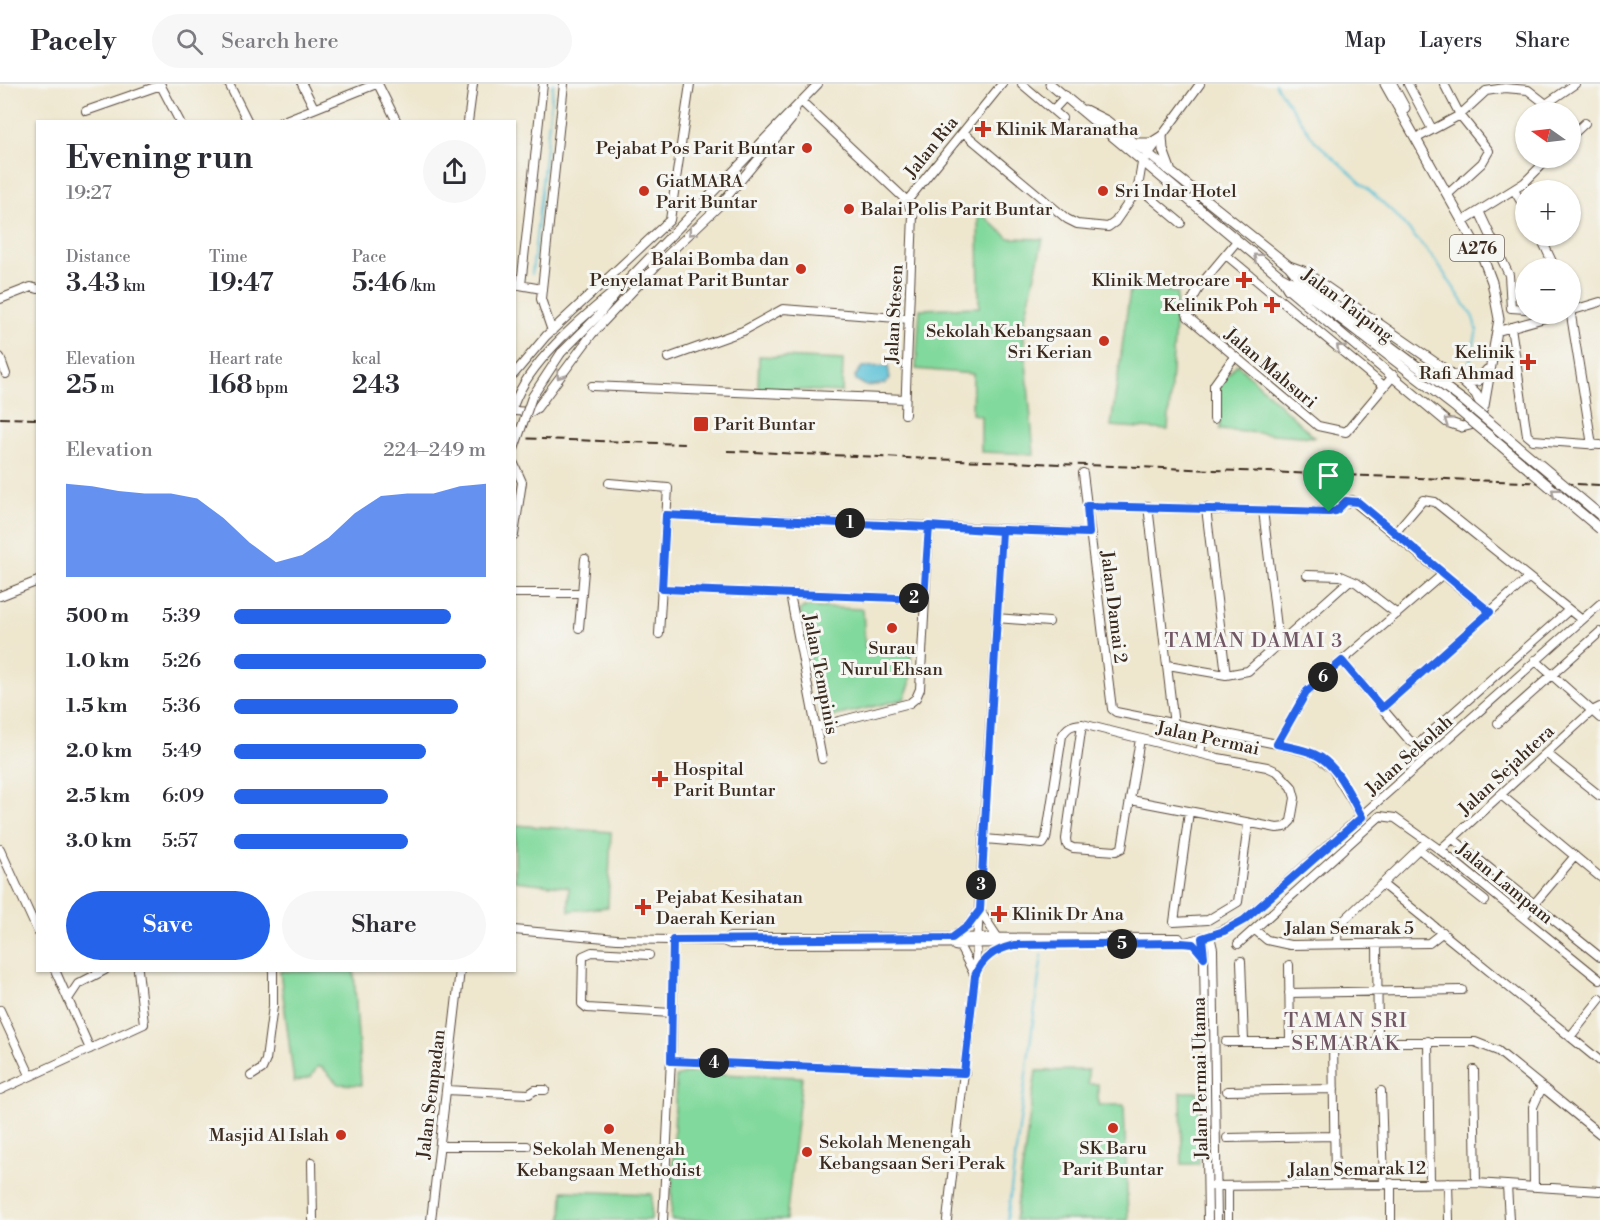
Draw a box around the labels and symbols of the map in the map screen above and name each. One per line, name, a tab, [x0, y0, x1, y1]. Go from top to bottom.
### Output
north arrow	[1515, 102, 1581, 168]
street label: Jalan Ria	[899, 111, 964, 184]
place label: Klinik Maranatha	[996, 118, 1139, 141]
marker: Klinik Maranatha	[974, 120, 992, 138]
place label: Pejabat Pos Parit Buntar	[596, 137, 795, 160]
marker: Pejabat Pos Parit Buntar	[800, 141, 814, 155]
place label: GiatMARA Parit Buntar	[656, 170, 758, 214]
place label: Sri Indar Hotel	[1115, 180, 1237, 203]
marker: GiatMARA Parit Buntar	[637, 184, 651, 198]
marker: Sri Indar Hotel	[1096, 184, 1110, 198]
place label: Balai Polis Parit Buntar	[860, 198, 1053, 221]
marker: Balai Polis Parit Buntar	[842, 202, 856, 216]
one-way arrow	[688, 224, 699, 235]
road number: A276	[1450, 235, 1504, 261]
place label: Balai Bomba dan Penyelamat Parit Buntar	[590, 248, 789, 292]
one-way arrow	[1252, 253, 1263, 264]
marker: Balai Bomba dan Penyelamat Parit Buntar	[794, 262, 808, 276]
street label: Jalan Taiping	[1297, 263, 1399, 348]
street label: Jalan Stesen	[880, 264, 909, 365]
place label: Klinik Metrocare	[1092, 269, 1230, 292]
marker: Klinik Metrocare	[1235, 271, 1253, 289]
place label: Kelinik Poh	[1163, 294, 1258, 317]
marker: Kelinik Poh	[1263, 296, 1281, 314]
place label: Sekolah Kebangsaan Sri Kerian	[926, 320, 1092, 364]
street label: Jalan Mahsuri	[1219, 322, 1322, 414]
marker: Sekolah Kebangsaan Sri Kerian	[1097, 334, 1111, 348]
place label: Kelinik Rafi Ahmad	[1419, 341, 1516, 385]
one-way arrow	[1336, 344, 1347, 355]
marker: Kelinik Rafi Ahmad	[1519, 353, 1537, 371]
one-way arrow	[556, 368, 567, 379]
place label: Parit Buntar	[714, 413, 816, 436]
marker: Parit Buntar	[692, 415, 710, 433]
one-way arrow	[1444, 417, 1455, 428]
pin	[1303, 450, 1354, 512]
one-way arrow	[1551, 488, 1562, 499]
pin: 1	[835, 508, 865, 538]
street label: Jalan Damai 2	[1095, 548, 1132, 665]
pin: 2	[899, 583, 929, 613]
street label: Jalan Tempinis	[797, 611, 843, 736]
marker: Surau Nurul Ehsan	[885, 621, 899, 635]
district label: TAMAN DAMAI 3	[1164, 629, 1344, 654]
place label: Surau Nurul Ehsan	[841, 637, 943, 681]
pin: 6	[1308, 662, 1338, 692]
street label: Jalan Sekolah	[1360, 710, 1458, 801]
street label: Jalan Permai	[1153, 716, 1262, 761]
street label: Jalan Sejahtera	[1453, 719, 1560, 821]
place label: Hospital Parit Buntar	[674, 758, 776, 802]
marker: Hospital Parit Buntar	[651, 770, 669, 788]
street label: Jalan Lampam	[1451, 837, 1558, 929]
pin: 3	[966, 870, 996, 900]
place label: Pejabat Kesihatan Daerah Kerian	[656, 886, 803, 930]
marker: Pejabat Kesihatan Daerah Kerian	[634, 898, 652, 916]
place label: Klinik Dr Ana	[1012, 903, 1125, 926]
marker: Klinik Dr Ana	[990, 905, 1008, 923]
street label: Jalan Semarak 5	[1283, 917, 1414, 940]
pin: 5	[1107, 929, 1137, 959]
street label: Jalan Permai Utama	[1188, 996, 1213, 1160]
district label: TAMAN SRI SEMARAK	[1284, 1009, 1408, 1057]
street label: Jalan Sempadan	[412, 1028, 451, 1161]
pin: 4	[699, 1048, 729, 1078]
marker: SK Baru Parit Buntar	[1106, 1121, 1120, 1135]
marker: Sekolah Menengah Kebangsaan Methodist	[602, 1122, 616, 1136]
place label: Masjid Al Islah	[209, 1124, 329, 1147]
marker: Masjid Al Islah	[334, 1128, 348, 1142]
place label: Sekolah Menengah Kebangsaan Seri Perak	[819, 1131, 1006, 1175]
place label: SK Baru Parit Buntar	[1062, 1137, 1164, 1181]
place label: Sekolah Menengah Kebangsaan Methodist	[516, 1138, 702, 1182]
marker: Sekolah Menengah Kebangsaan Seri Perak	[800, 1145, 814, 1159]
street label: Jalan Semarak 12	[1287, 1157, 1426, 1182]

